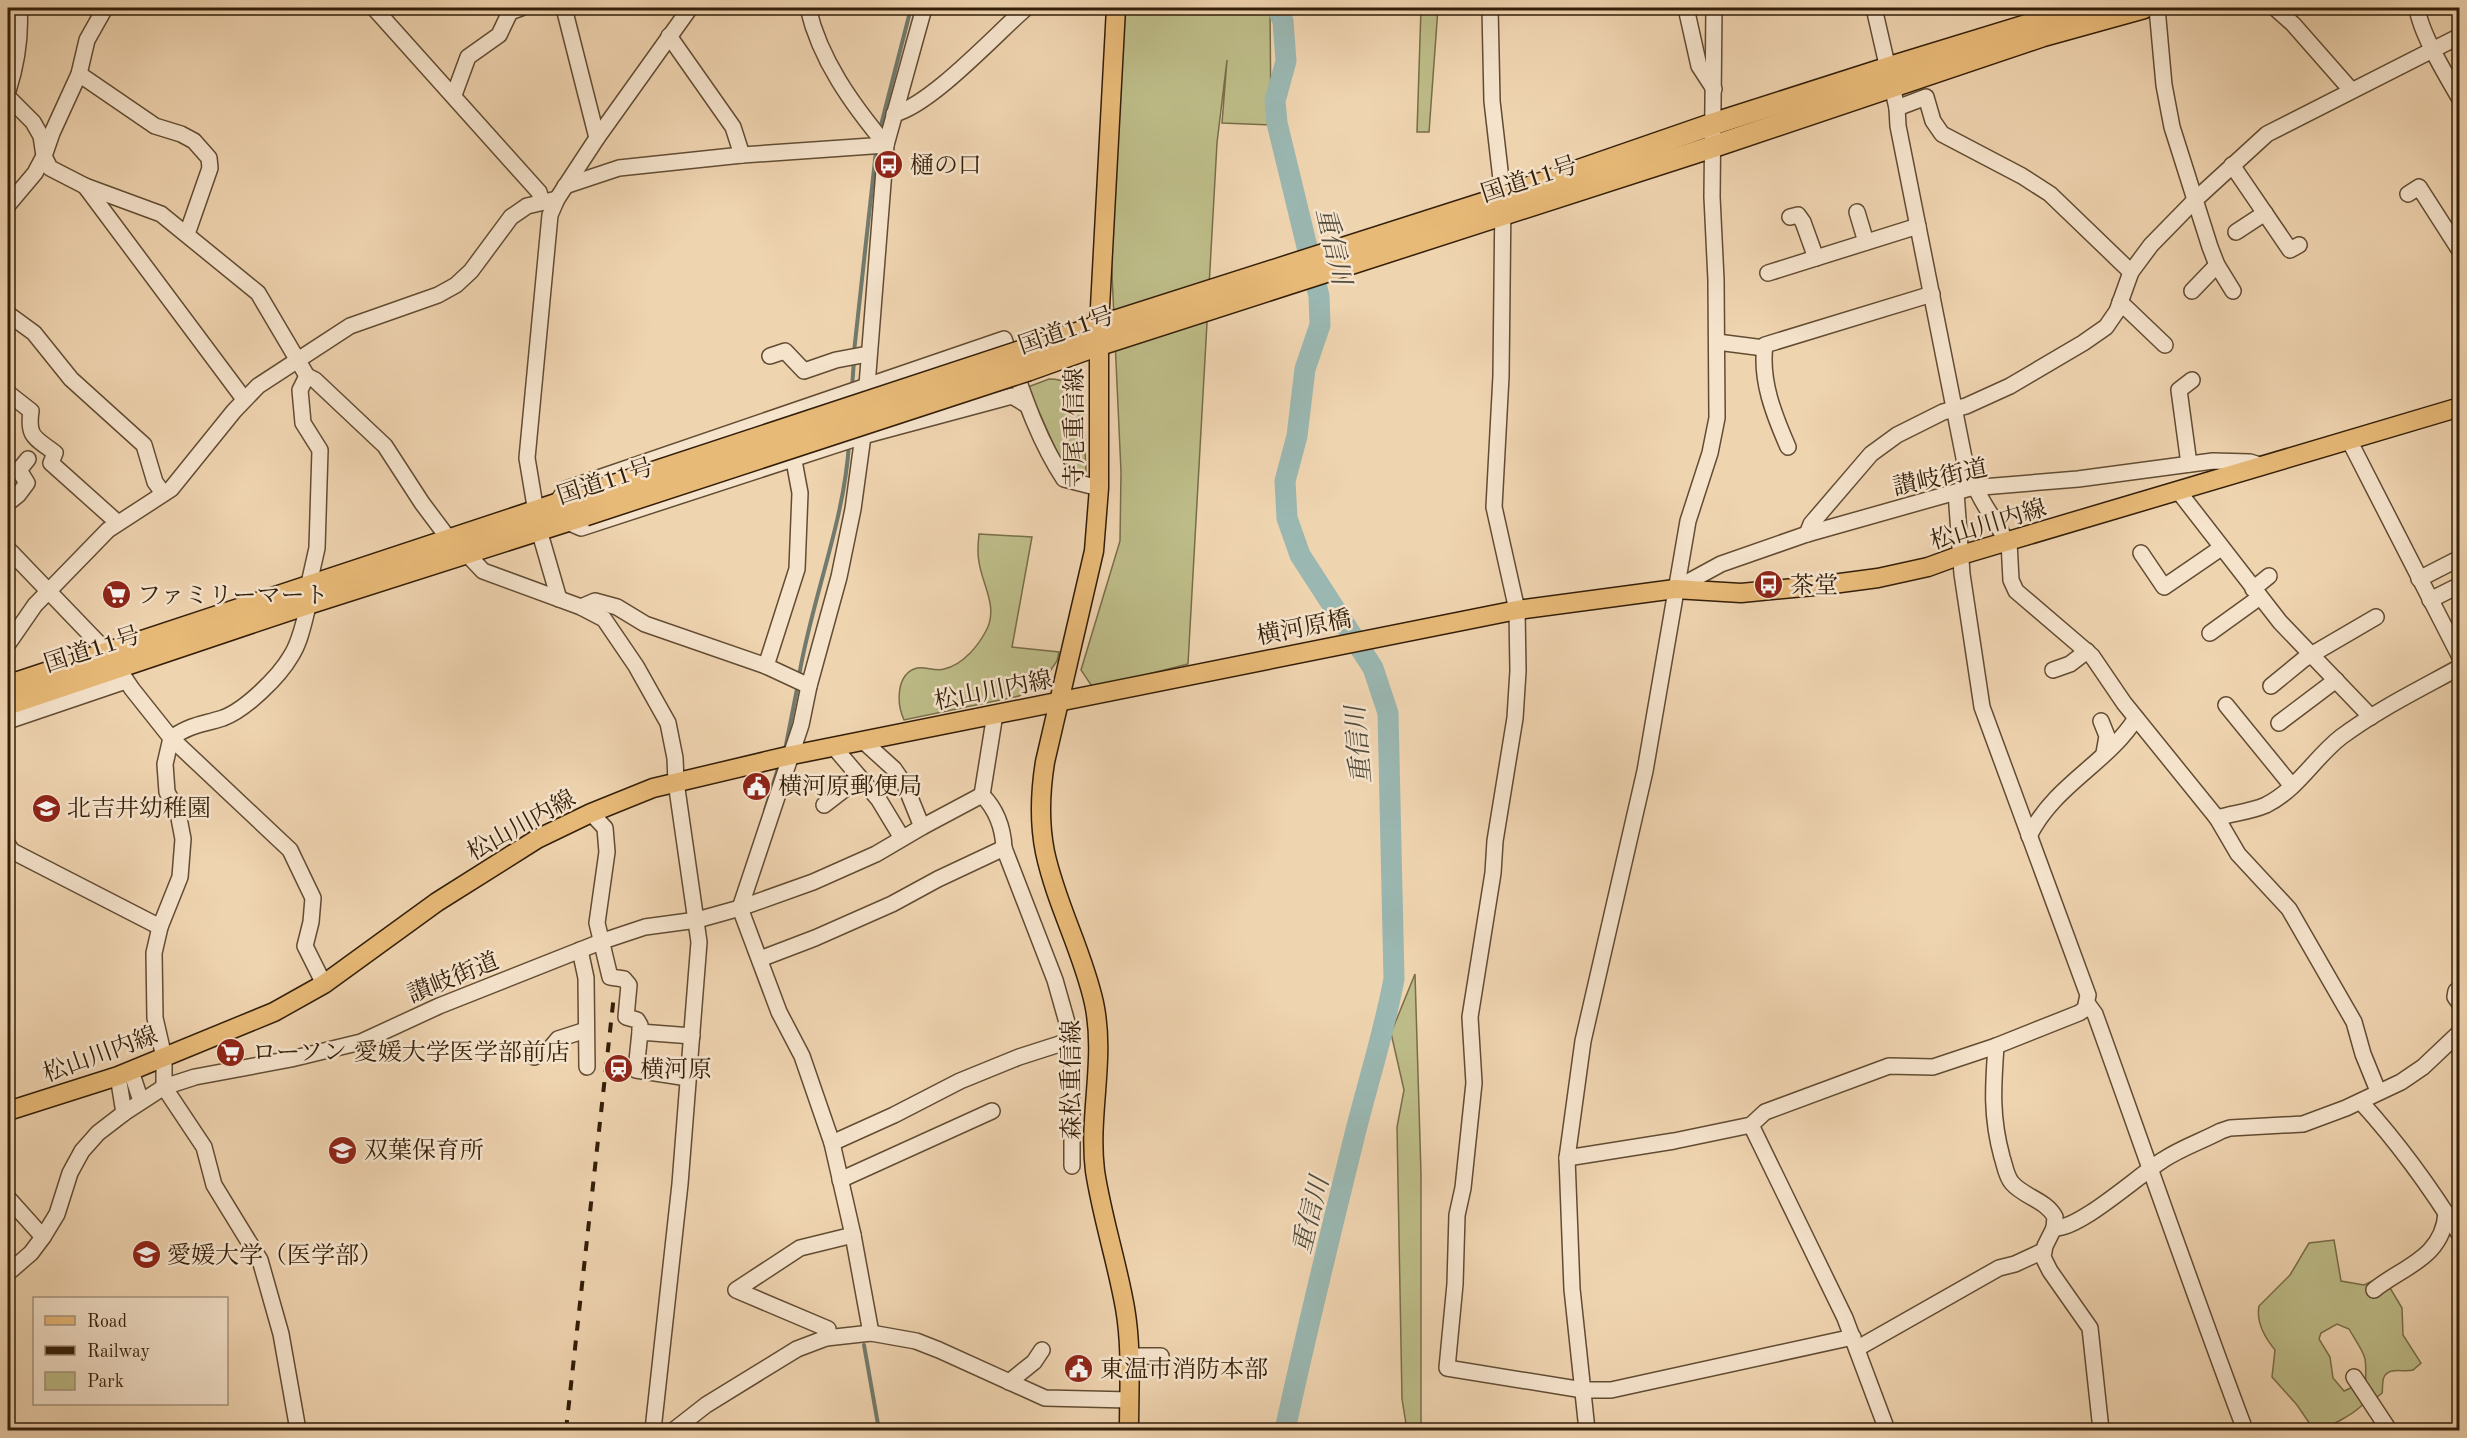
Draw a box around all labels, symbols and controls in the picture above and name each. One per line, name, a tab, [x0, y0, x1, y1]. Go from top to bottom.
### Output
bus stop icon: 樋の口	[873, 149, 905, 181]
street label: 国道11号	[1478, 151, 1581, 208]
place label: 樋の口	[910, 152, 982, 179]
water label: 重信川	[1311, 205, 1356, 290]
street label: 国道11号	[1015, 301, 1118, 359]
street label: 寺尾重信線	[1061, 368, 1088, 488]
street label: 国道11号	[554, 453, 657, 510]
street label: 讃岐街道	[1890, 454, 1990, 501]
street label: 松山川内線	[1927, 494, 2049, 555]
bus stop icon: 茶堂	[1753, 569, 1785, 601]
place label: 茶堂	[1790, 572, 1838, 599]
supermarket icon: ファミリーマート	[100, 579, 132, 611]
place label: ファミリーマート	[137, 584, 329, 609]
street label: 横河原橋	[1255, 606, 1354, 650]
street label: 国道11号	[41, 621, 144, 678]
street label: 松山川内線	[932, 666, 1055, 715]
water label: 重信川	[1341, 702, 1376, 785]
public building icon: 横河原郵便局	[741, 770, 773, 802]
place label: 横河原郵便局	[778, 773, 922, 800]
street label: 松山川内線	[462, 785, 580, 866]
school or university icon: 北吉井幼稚園	[30, 792, 62, 824]
place label: 北吉井幼稚園	[67, 795, 211, 822]
street label: 讃岐街道	[404, 947, 503, 1008]
street label: 森松重信線	[1058, 1020, 1085, 1140]
street label: 松山川内線	[39, 1021, 161, 1088]
supermarket icon: ローソン 愛媛大学医学部前店	[215, 1036, 247, 1068]
place label: ローソン 愛媛大学医学部前店	[252, 1039, 570, 1066]
station icon: 横河原	[603, 1053, 635, 1085]
place label: 横河原	[640, 1057, 712, 1083]
school or university icon: 双葉保育所	[327, 1134, 359, 1166]
place label: 双葉保育所	[364, 1137, 484, 1164]
water label: 重信川	[1288, 1171, 1335, 1256]
school or university icon: 愛媛大学（医学部）	[130, 1239, 162, 1271]
place label: 愛媛大学（医学部）	[167, 1242, 383, 1269]
legend	[33, 1297, 228, 1405]
text: Road	[87, 1313, 127, 1331]
text: Railway	[87, 1343, 150, 1361]
public building icon: 東温市消防本部	[1063, 1353, 1095, 1385]
place label: 東温市消防本部	[1100, 1356, 1268, 1383]
text: Park	[87, 1373, 124, 1391]

